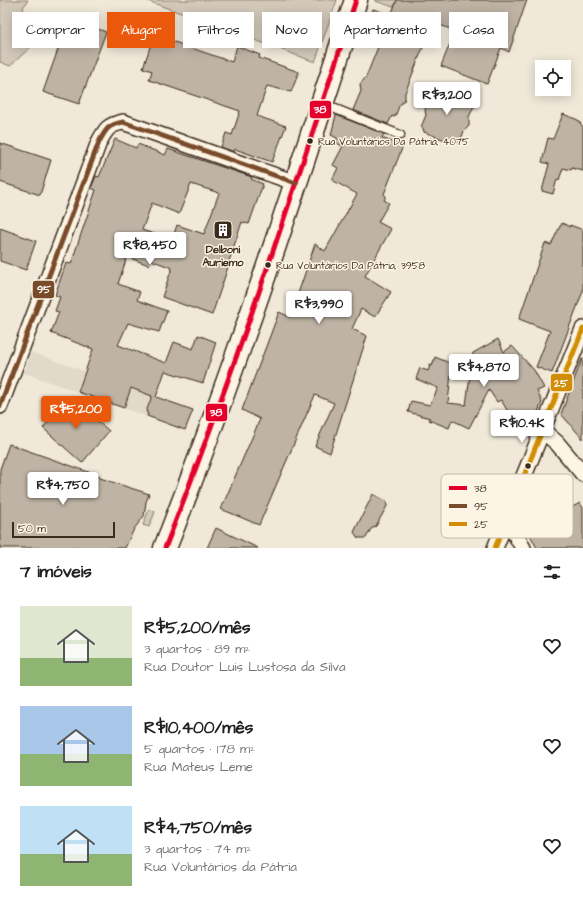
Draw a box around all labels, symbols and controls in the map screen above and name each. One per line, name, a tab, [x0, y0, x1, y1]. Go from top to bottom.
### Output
chip: Comprar	[12, 12, 99, 48]
chip: Alugar	[107, 12, 175, 48]
chip: Filtros	[183, 12, 254, 48]
chip: Novo	[262, 12, 322, 48]
chip: Apartamento	[330, 12, 441, 48]
chip: Casa	[449, 12, 508, 48]
map controls	[535, 60, 571, 96]
button: locate	[535, 60, 571, 96]
pin: R$3,200	[410, 82, 484, 116]
text: R$3,200	[422, 86, 472, 104]
line badge: 38	[309, 100, 332, 119]
text: 38	[313, 102, 327, 117]
place label: Rua Voluntários Da Pátria, 4075	[318, 135, 469, 149]
marker: Rua Voluntários Da Pátria, 4075	[305, 136, 315, 146]
building icon: Delboni Auriemo	[212, 219, 234, 241]
pin: R$8,450	[113, 232, 187, 266]
text: R$8,450	[123, 236, 177, 254]
place label: Delboni Auriemo	[202, 242, 244, 270]
place label: Rua Voluntários Da Pátria, 3958	[276, 259, 426, 273]
marker: Rua Voluntários Da Pátria, 3958	[263, 260, 273, 270]
line badge: 95	[32, 280, 55, 299]
text: 95	[37, 282, 51, 297]
pin: R$3,990	[282, 291, 356, 325]
text: R$3,990	[295, 295, 343, 313]
pin: R$4,870	[447, 354, 521, 388]
text: R$4,870	[458, 358, 510, 376]
line badge: 25	[550, 373, 573, 392]
text: 25	[553, 376, 568, 391]
pin: R$5,200	[39, 396, 113, 430]
text: R$5,200	[50, 400, 102, 418]
line badge: 38	[205, 403, 228, 422]
text: 38	[209, 405, 223, 420]
pin: R$10.4K	[485, 410, 559, 444]
text: R$10.4K	[500, 414, 544, 432]
unlabelled marker	[523, 461, 533, 471]
pin: R$4,750	[26, 472, 100, 506]
legend	[441, 474, 573, 538]
text: R$4,750	[36, 476, 90, 494]
text: 38	[474, 481, 487, 496]
text: 95	[474, 499, 488, 514]
text: 25	[474, 517, 488, 532]
scale bar	[12, 520, 115, 539]
text: 50 m	[18, 521, 46, 536]
text: 7 imóveis	[20, 560, 92, 584]
icon: filters	[541, 561, 563, 583]
text: R$5,200/mês	[144, 616, 251, 640]
icon: home	[52, 622, 100, 670]
icon: heart	[541, 635, 563, 657]
text: 3 quartos · 89 m²	[144, 640, 250, 658]
text: Rua Doutor Luis Lustosa da Silva	[144, 658, 346, 676]
text: R$10,400/mês	[144, 716, 253, 740]
icon: home	[52, 722, 100, 770]
icon: heart	[541, 735, 563, 757]
text: 5 quartos · 178 m²	[144, 740, 255, 758]
text: Rua Mateus Leme	[144, 758, 253, 776]
text: R$4,750/mês	[144, 816, 252, 840]
icon: home	[52, 822, 100, 870]
icon: heart	[541, 835, 563, 857]
text: 3 quartos · 74 m²	[144, 840, 251, 858]
text: Rua Voluntários da Pátria	[144, 858, 297, 876]

